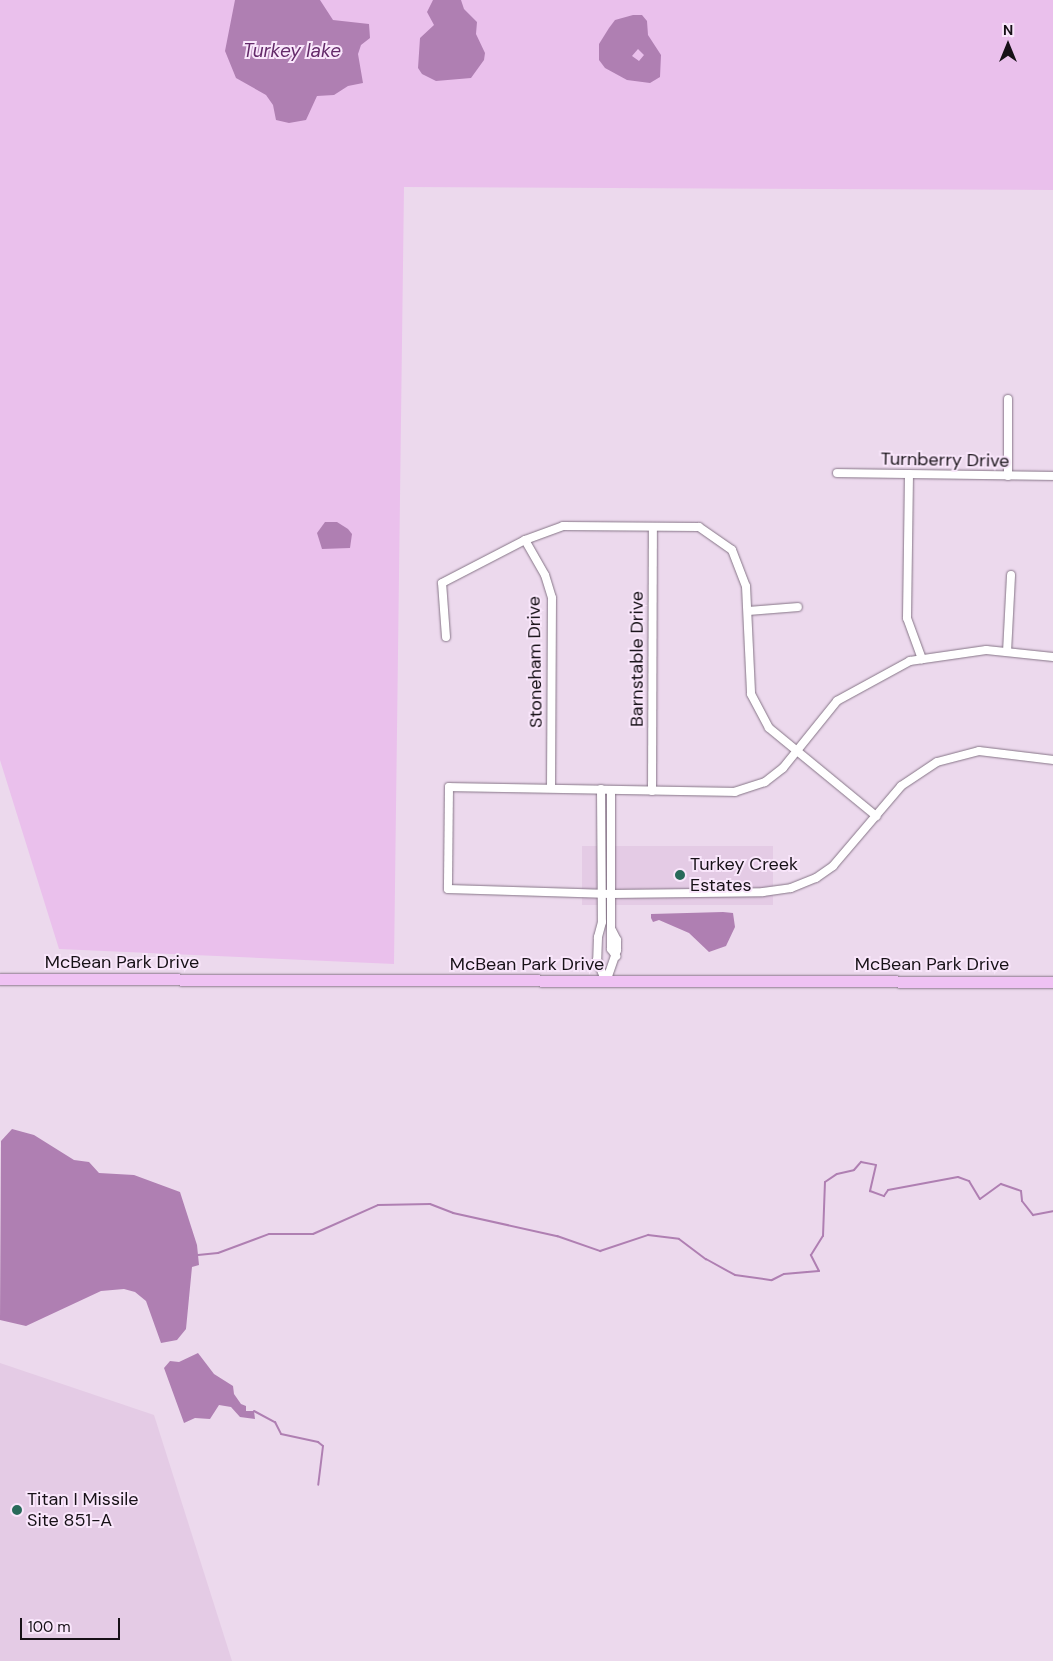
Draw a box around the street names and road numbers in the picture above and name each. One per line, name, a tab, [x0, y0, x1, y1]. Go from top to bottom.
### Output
street label: Turnberry Drive	[880, 448, 1010, 472]
street label: Barnstable Drive	[626, 591, 648, 727]
street label: Stoneham Drive	[523, 596, 547, 728]
street label: McBean Park Drive	[45, 951, 199, 973]
street label: McBean Park Drive	[450, 953, 604, 975]
street label: McBean Park Drive	[855, 953, 1009, 975]

